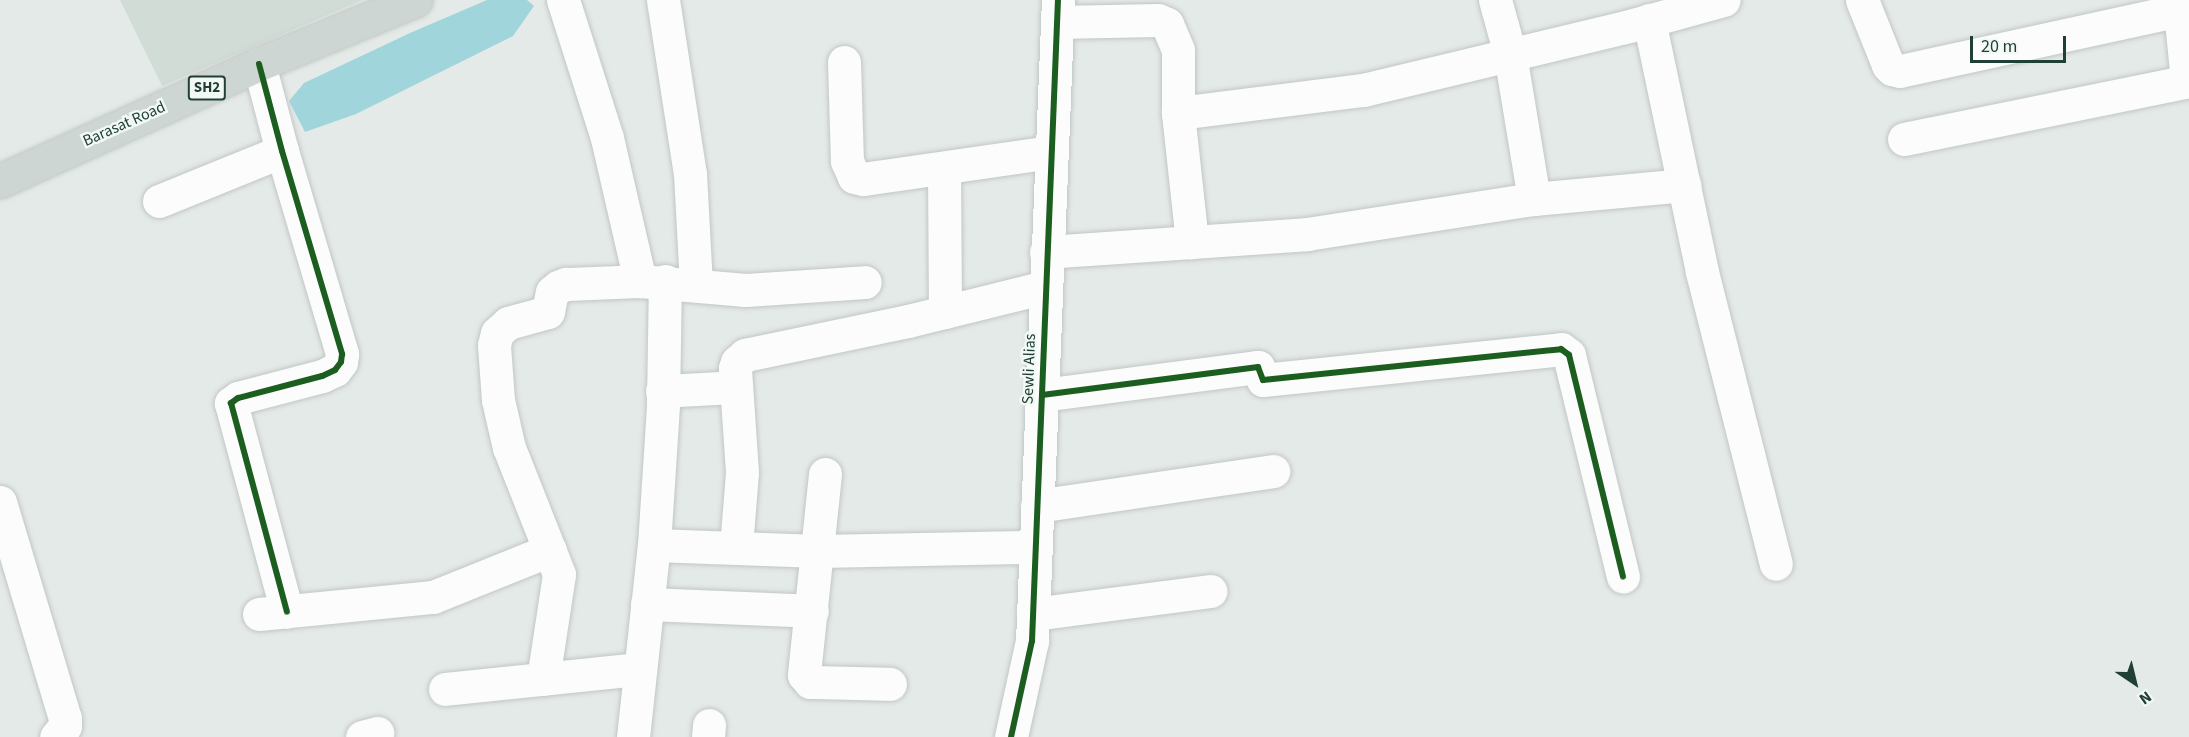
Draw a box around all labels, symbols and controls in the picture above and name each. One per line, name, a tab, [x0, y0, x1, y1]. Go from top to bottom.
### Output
scale bar	[1973, 24, 2069, 62]
text: 20 m	[1981, 34, 2017, 59]
road number: SH2	[188, 76, 226, 100]
street label: Barasat Road	[80, 97, 168, 151]
street label: Sewli Alias	[1018, 333, 1040, 405]
north arrow	[2105, 653, 2165, 713]
text: N	[2135, 686, 2156, 710]

